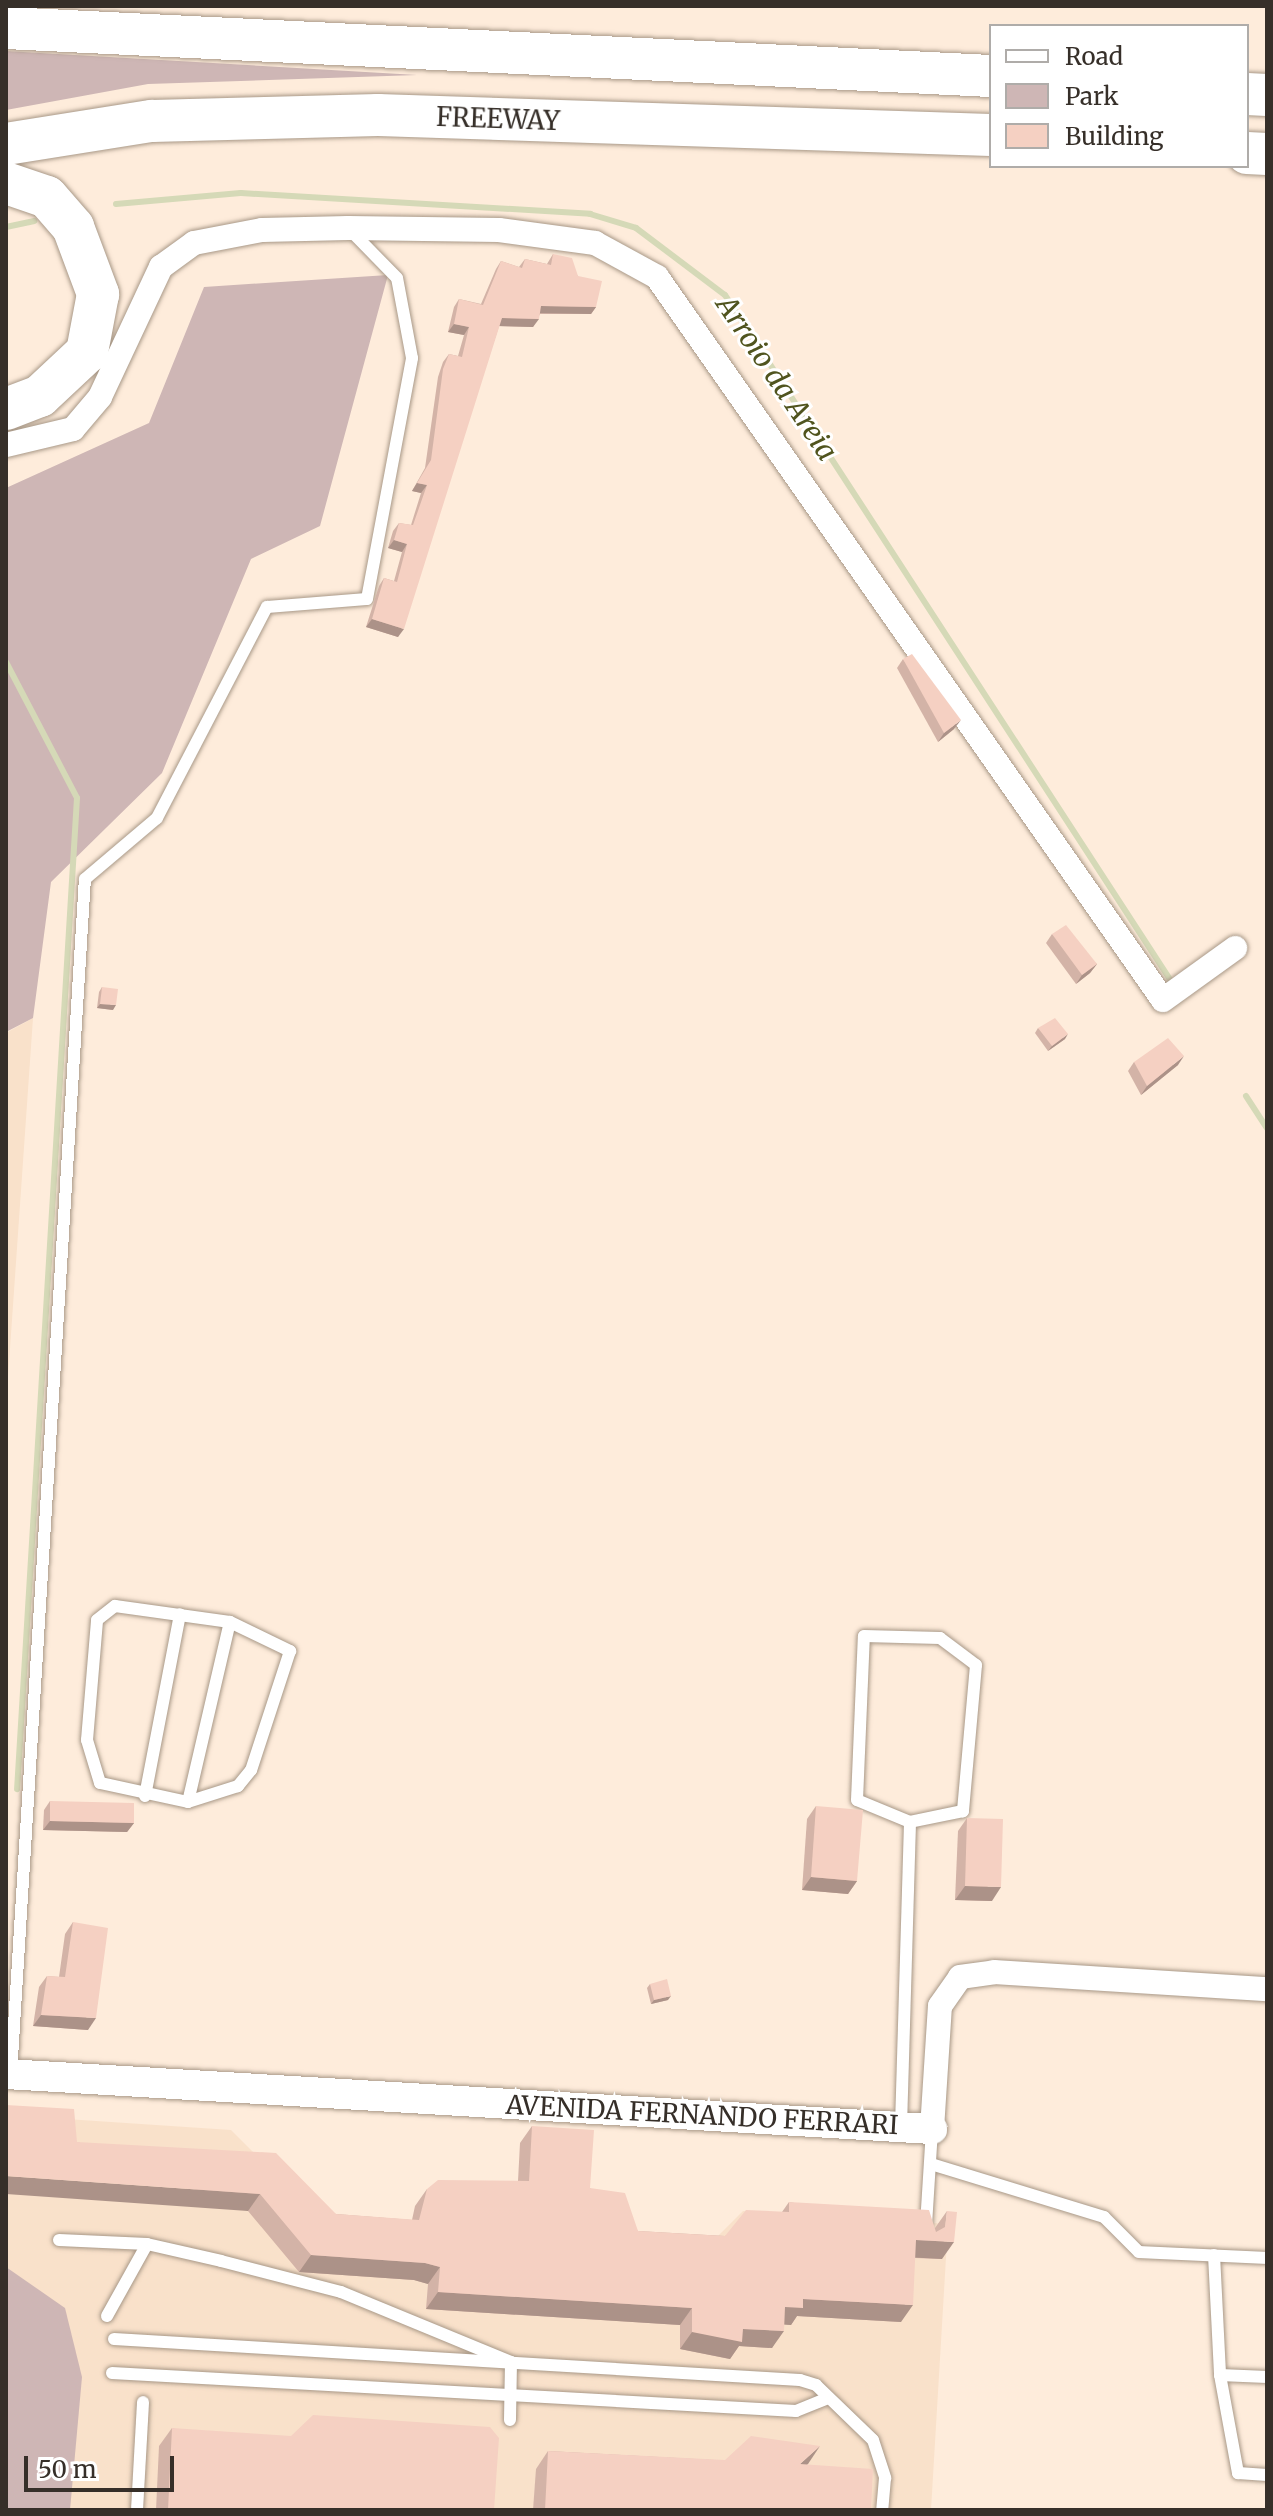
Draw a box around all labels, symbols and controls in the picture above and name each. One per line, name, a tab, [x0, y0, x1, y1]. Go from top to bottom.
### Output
legend	[989, 24, 1249, 168]
text: Road	[1065, 41, 1123, 72]
text: Park	[1065, 81, 1118, 112]
street label: FREEWAY	[436, 101, 560, 137]
text: Building	[1065, 121, 1164, 152]
water label: Arroio da Areia	[710, 289, 844, 467]
street label: AVENIDA FERNANDO FERRARI	[505, 2089, 899, 2141]
scale bar	[28, 2440, 178, 2490]
text: 50 m	[38, 2454, 97, 2485]

